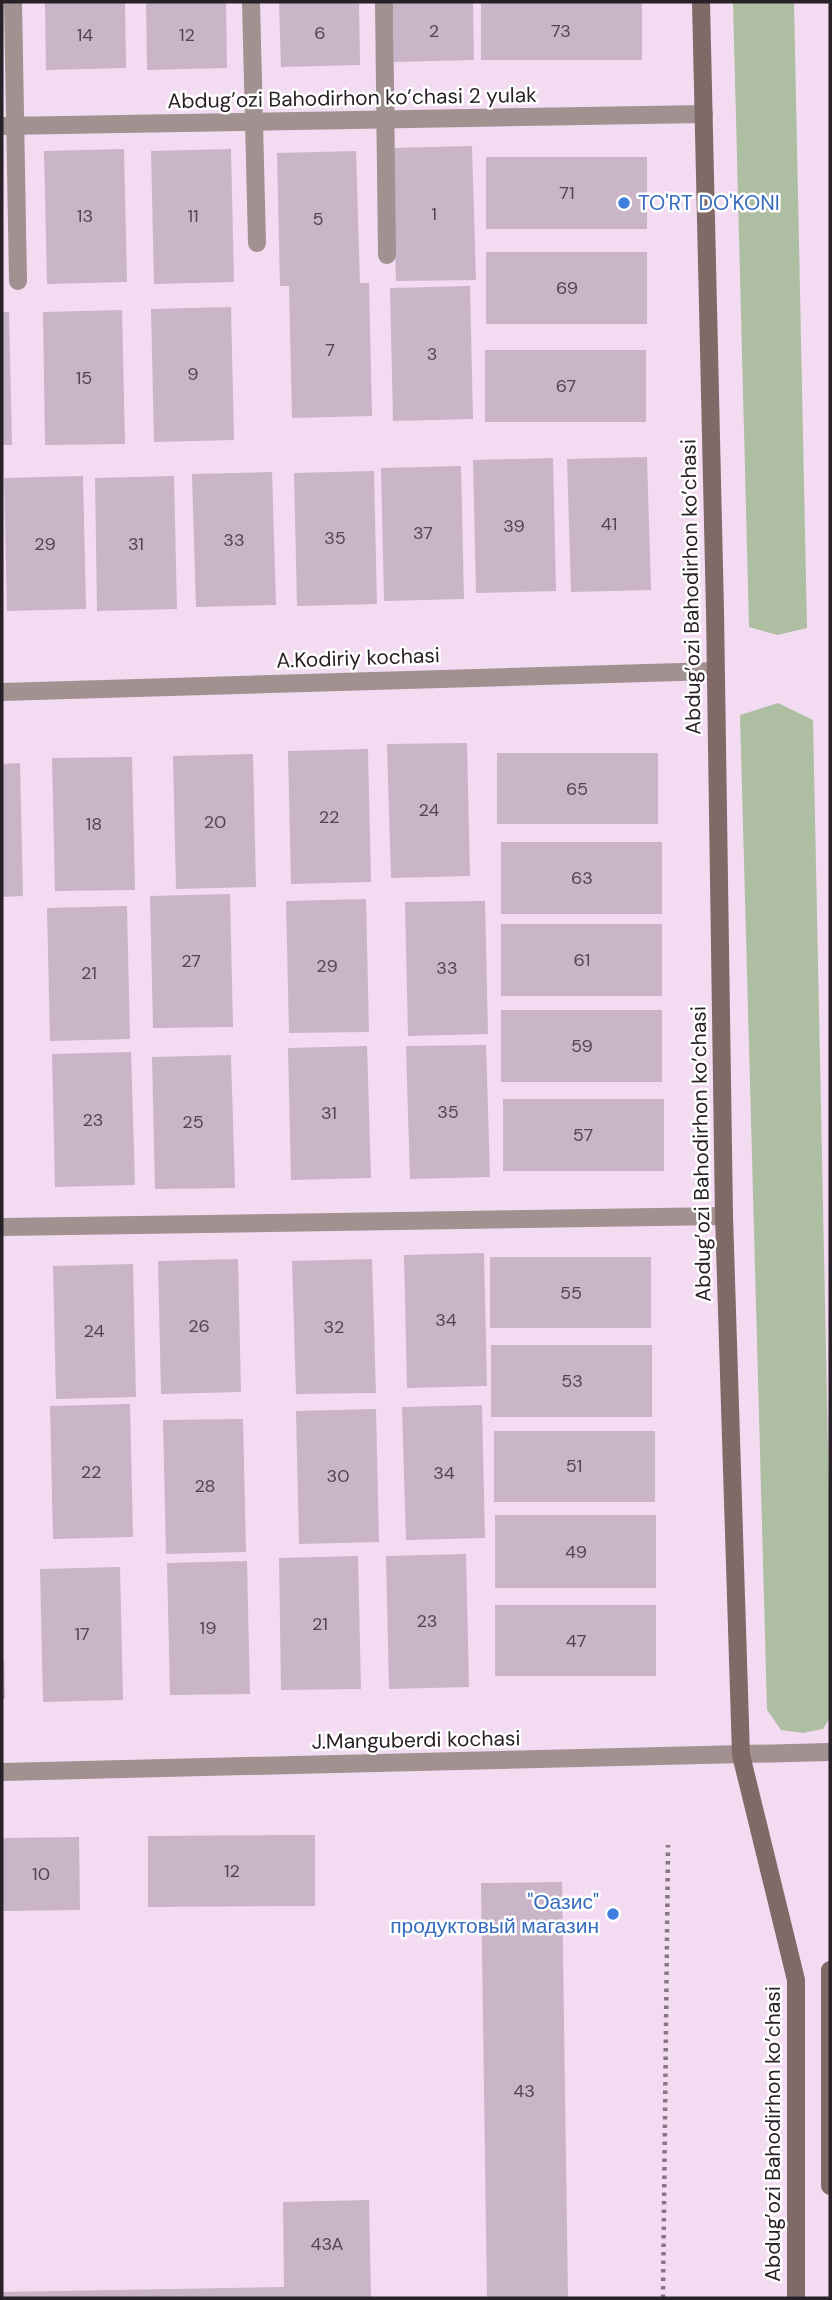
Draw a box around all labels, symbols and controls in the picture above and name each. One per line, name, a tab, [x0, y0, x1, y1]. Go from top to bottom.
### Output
house number: 2	[429, 19, 439, 43]
house number: 73	[551, 19, 571, 43]
house number: 6	[314, 21, 326, 45]
house number: 14	[77, 23, 93, 47]
house number: 12	[179, 23, 195, 47]
street label: Abdug’ozi Bahodirhon ko’chasi 2 yulak	[167, 81, 537, 115]
house number: 71	[559, 181, 575, 205]
place label: TO'RT DO'KONI	[638, 189, 780, 217]
marker: TO'RT DO'KONI	[616, 195, 632, 211]
house number: 1	[431, 202, 437, 226]
house number: 13	[77, 204, 93, 228]
house number: 11	[187, 204, 199, 228]
house number: 5	[313, 207, 323, 231]
house number: 69	[556, 276, 578, 300]
house number: 7	[325, 338, 335, 362]
house number: 3	[427, 342, 437, 366]
house number: 9	[187, 362, 199, 386]
house number: 15	[76, 366, 92, 390]
house number: 67	[556, 374, 576, 398]
street label: Abdug’ozi Bahodirhon ko’chasi	[674, 439, 708, 735]
house number: 41	[601, 512, 617, 536]
house number: 39	[503, 514, 525, 538]
house number: 37	[413, 521, 433, 545]
house number: 35	[324, 526, 346, 550]
house number: 33	[223, 528, 245, 552]
house number: 29	[34, 532, 56, 556]
house number: 31	[128, 532, 144, 556]
street label: A.Kodiriy kochasi	[276, 641, 440, 675]
house number: 65	[566, 777, 588, 801]
house number: 24	[419, 798, 440, 822]
house number: 22	[319, 805, 339, 829]
house number: 20	[204, 810, 226, 834]
house number: 18	[86, 812, 102, 836]
house number: 63	[571, 866, 593, 890]
house number: 61	[574, 948, 590, 972]
house number: 27	[181, 949, 201, 973]
house number: 29	[316, 954, 338, 978]
house number: 33	[436, 956, 458, 980]
house number: 21	[81, 961, 97, 985]
street label: Abdug’ozi Bahodirhon ko’chasi	[684, 1006, 718, 1302]
house number: 59	[571, 1034, 593, 1058]
house number: 35	[437, 1100, 459, 1124]
house number: 31	[321, 1101, 337, 1125]
house number: 23	[82, 1108, 104, 1132]
house number: 25	[182, 1110, 204, 1134]
house number: 57	[573, 1123, 593, 1147]
house number: 55	[560, 1281, 582, 1305]
house number: 34	[435, 1308, 457, 1332]
house number: 26	[188, 1314, 210, 1338]
house number: 32	[323, 1315, 345, 1339]
house number: 24	[84, 1319, 105, 1343]
house number: 53	[561, 1369, 583, 1393]
house number: 51	[566, 1454, 582, 1478]
house number: 22	[81, 1460, 101, 1484]
house number: 34	[433, 1461, 455, 1485]
house number: 30	[327, 1464, 349, 1488]
house number: 28	[194, 1474, 216, 1498]
house number: 49	[565, 1540, 587, 1564]
house number: 23	[416, 1609, 438, 1633]
house number: 21	[312, 1612, 328, 1636]
house number: 19	[200, 1616, 216, 1640]
house number: 17	[74, 1622, 90, 1646]
house number: 47	[566, 1629, 586, 1653]
street label: J.Manguberdi kochasi	[311, 1724, 521, 1756]
house number: 12	[224, 1859, 240, 1883]
house number: 10	[32, 1862, 50, 1886]
place label: "Оазис" продуктовый магазин	[390, 1888, 599, 1940]
marker: "Оазис" продуктовый магазин	[605, 1906, 621, 1922]
street label: Abdug’ozi Bahodirhon ko’chasi	[759, 1986, 787, 2282]
house number: 43	[513, 2079, 535, 2103]
house number: 43A	[311, 2232, 343, 2256]

